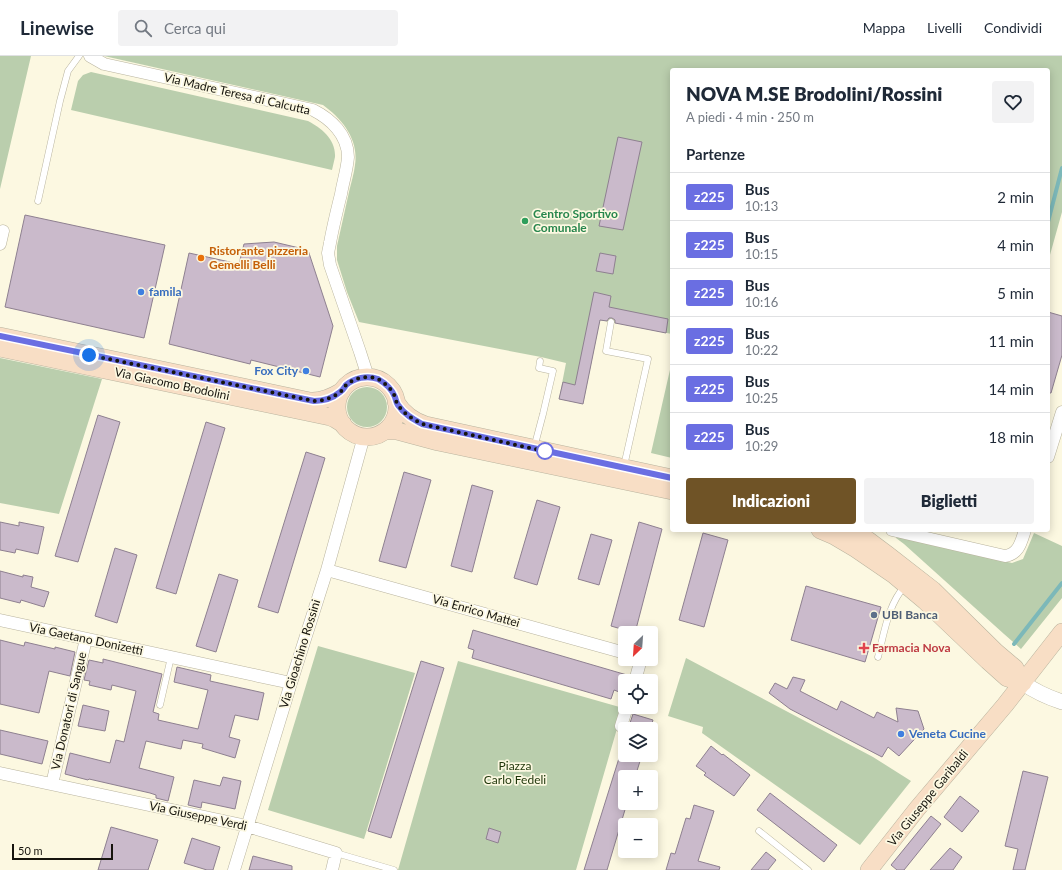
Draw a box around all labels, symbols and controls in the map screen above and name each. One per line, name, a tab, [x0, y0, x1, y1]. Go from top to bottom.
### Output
search box	[118, 10, 398, 46]
text: Linewise	[20, 16, 94, 39]
icon: search	[132, 17, 154, 39]
text: Cerca qui	[164, 19, 226, 37]
text: Mappa	[863, 19, 905, 36]
text: Livelli	[927, 19, 962, 36]
text: Condividi	[984, 19, 1042, 36]
street label: Via Madre Teresa di Calcutta	[163, 69, 312, 118]
button: heart	[992, 81, 1034, 123]
text: NOVA M.SE Brodolini/Rossini	[686, 82, 942, 105]
text: A piedi · 4 min · 250 m	[686, 109, 814, 125]
text: Partenze	[686, 145, 745, 163]
text: Bus	[745, 180, 770, 198]
text: z225	[694, 188, 725, 205]
text: 2 min	[997, 188, 1034, 206]
text: 10:13	[745, 198, 778, 214]
place label: Centro Sportivo Comunale	[533, 206, 618, 235]
marker: Centro Sportivo Comunale	[520, 216, 530, 226]
text: Bus	[745, 228, 770, 246]
text: z225	[694, 236, 725, 253]
text: 4 min	[997, 236, 1034, 254]
place label: Ristorante pizzeria Gemelli Belli	[209, 243, 308, 272]
text: 10:15	[745, 246, 778, 262]
marker: Ristorante pizzeria Gemelli Belli	[196, 253, 206, 263]
text: Bus	[745, 276, 770, 294]
place label: famila	[149, 284, 182, 299]
text: z225	[694, 284, 725, 301]
text: 5 min	[997, 284, 1034, 302]
marker: famila	[136, 287, 146, 297]
text: 10:16	[745, 294, 778, 310]
text: Bus	[745, 324, 770, 342]
text: z225	[694, 332, 725, 349]
text: 11 min	[988, 332, 1034, 350]
text: 10:22	[745, 342, 778, 358]
your location	[79, 345, 99, 365]
place label: Fox City	[254, 363, 299, 378]
street label: Via Giacomo Brodolini	[113, 364, 231, 403]
marker: Fox City	[301, 366, 311, 376]
text: Bus	[745, 372, 770, 390]
text: z225	[694, 380, 725, 397]
text: 14 min	[988, 380, 1034, 398]
text: 10:25	[745, 390, 778, 406]
text: Bus	[745, 420, 770, 438]
text: z225	[694, 428, 725, 445]
text: 18 min	[988, 428, 1034, 446]
text: 10:29	[745, 438, 778, 454]
unlabelled marker	[536, 442, 554, 460]
button: Indicazioni	[686, 478, 856, 524]
button: Biglietti	[864, 478, 1034, 524]
street label: Via Enrico Mattei	[431, 591, 522, 630]
street label: Via Gioachino Rossini	[276, 597, 323, 710]
place label: UBI Banca	[882, 607, 938, 622]
marker: UBI Banca	[869, 610, 879, 620]
street label: Via Gaetano Donizetti	[28, 619, 144, 658]
north arrow	[618, 626, 658, 666]
map controls	[618, 626, 658, 858]
place label: Farmacia Nova	[872, 640, 951, 655]
marker: Farmacia Nova	[859, 643, 869, 653]
street label: Via Donatori di Sangue	[48, 650, 89, 771]
button: locate	[618, 674, 658, 714]
button: layers	[618, 722, 658, 762]
place label: Veneta Cucine	[908, 726, 987, 741]
marker: Veneta Cucine	[896, 729, 906, 739]
street label: Via Giuseppe Garibaldi	[884, 746, 971, 849]
park label: Piazza Carlo Fedeli	[484, 758, 546, 787]
button: +	[618, 770, 658, 810]
street label: Via Giuseppe Verdi	[148, 798, 248, 833]
button: −	[618, 818, 658, 858]
scale bar	[12, 842, 113, 861]
text: 50 m	[18, 844, 43, 857]

